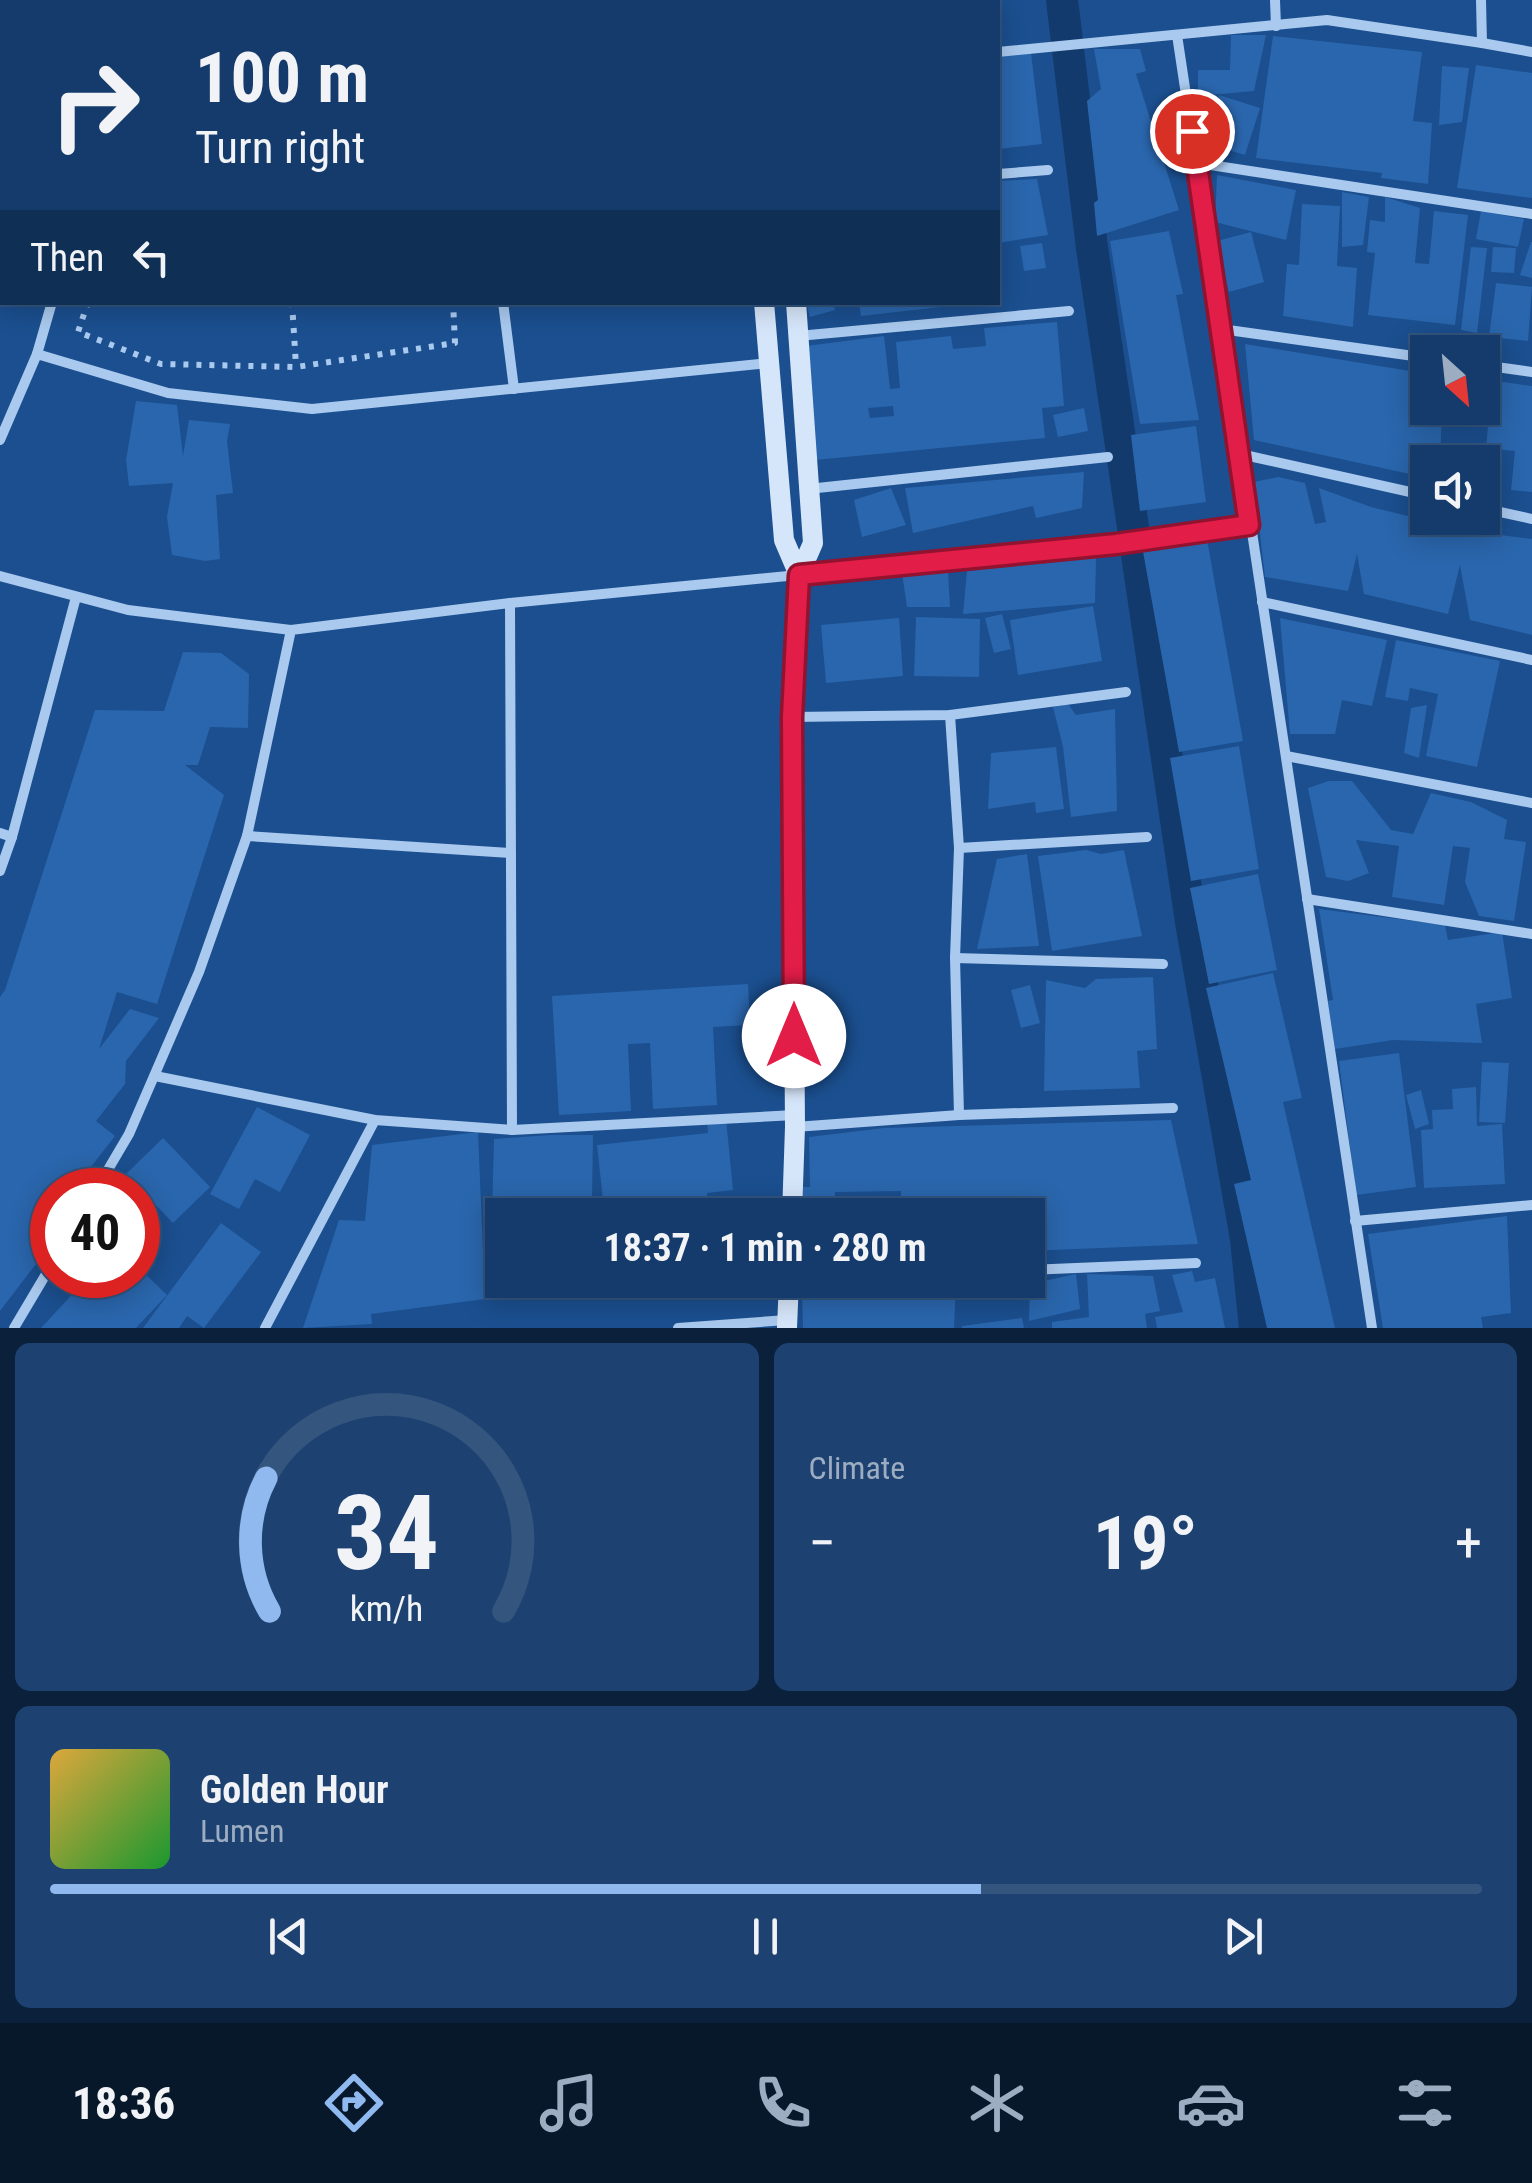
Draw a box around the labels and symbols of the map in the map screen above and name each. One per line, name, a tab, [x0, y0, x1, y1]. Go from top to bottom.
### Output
pin	[1150, 89, 1235, 174]
north arrow	[1410, 335, 1500, 425]
position arrow	[742, 984, 846, 1088]
speed limit sign: 40	[30, 1168, 160, 1298]

